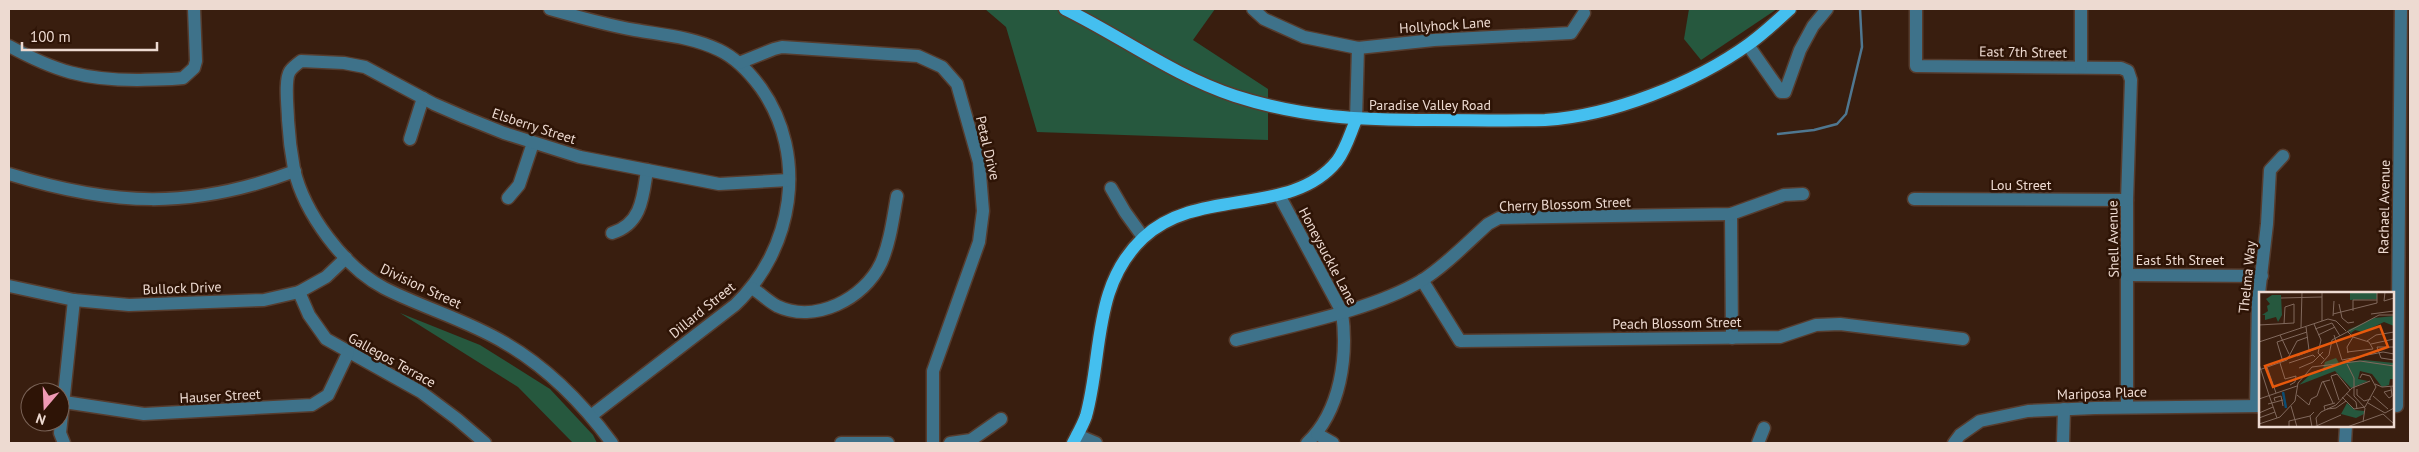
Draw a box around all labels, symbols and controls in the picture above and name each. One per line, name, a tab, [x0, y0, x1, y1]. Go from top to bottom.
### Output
street label: Hollyhock Lane	[1399, 13, 1491, 37]
scale bar	[22, 20, 158, 52]
text: 100 m	[30, 27, 71, 46]
street label: East 7th Street	[1979, 42, 2067, 62]
street label: Paradise Valley Road	[1369, 96, 1491, 114]
street label: Elsberry Street	[490, 104, 578, 148]
street label: Petal Drive	[972, 114, 1004, 182]
street label: Rachael Avenue	[2374, 160, 2394, 254]
street label: Lou Street	[1991, 176, 2052, 194]
street label: Cherry Blossom Street	[1499, 193, 1632, 215]
street label: Shell Avenue	[2103, 200, 2123, 278]
street label: Honeysuckle Lane	[1295, 204, 1361, 308]
street label: Thelma Way	[2234, 239, 2260, 314]
street label: East 5th Street	[2136, 251, 2224, 269]
street label: Division Street	[377, 259, 465, 313]
street label: Bullock Drive	[142, 278, 222, 298]
street label: Dillard Street	[665, 278, 739, 342]
inset map	[2259, 292, 2394, 427]
street label: Peach Blossom Street	[1612, 313, 1742, 333]
street label: Gallegos Terrace	[345, 328, 439, 392]
north arrow	[20, 382, 70, 432]
street label: Mariposa Place	[2057, 382, 2147, 404]
street label: Hauser Street	[179, 385, 261, 407]
text: N	[33, 409, 48, 429]

